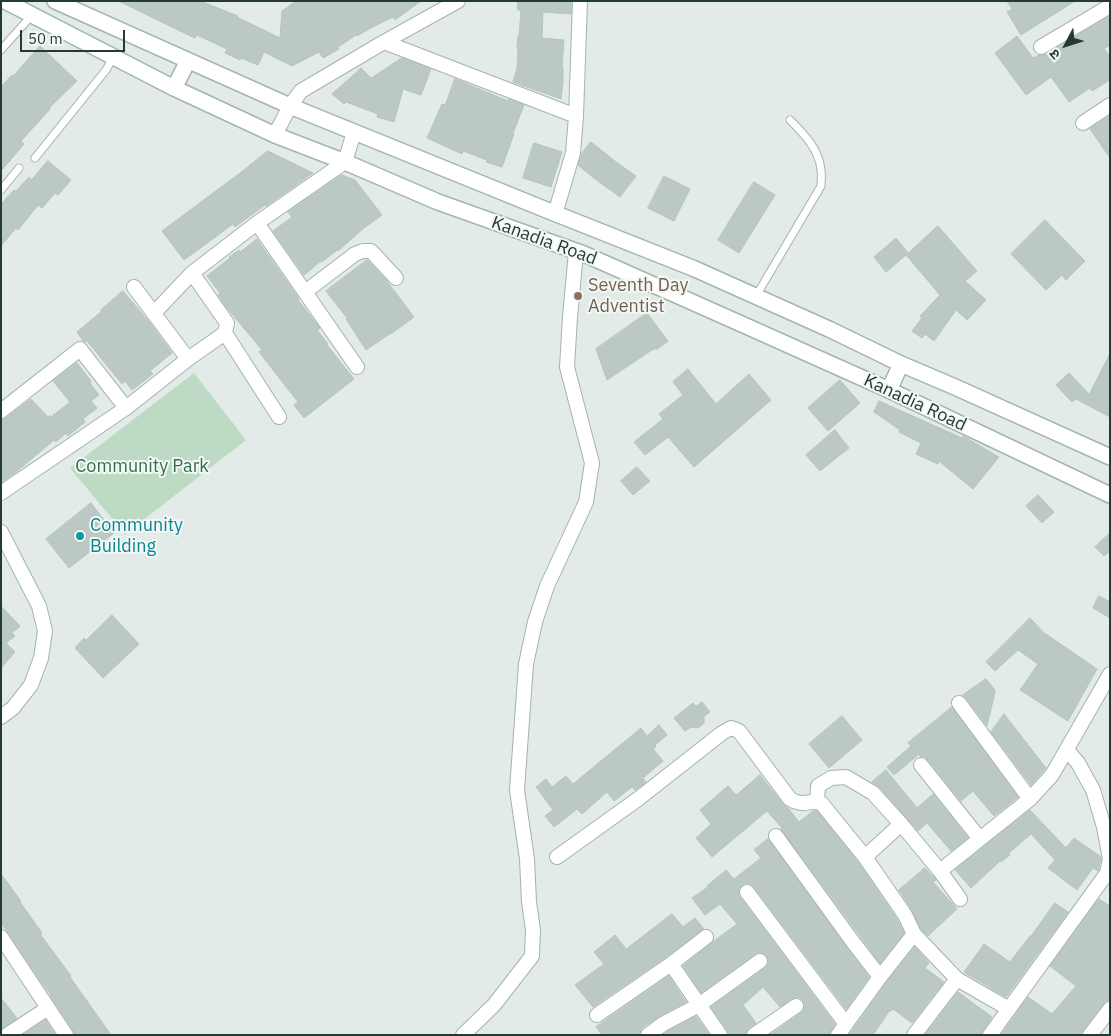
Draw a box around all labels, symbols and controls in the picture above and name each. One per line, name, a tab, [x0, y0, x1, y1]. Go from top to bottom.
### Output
scale bar	[22, 20, 128, 52]
north arrow	[1041, 20, 1091, 70]
text: 50 m	[28, 29, 63, 48]
text: उ	[1045, 46, 1064, 64]
street label: Kanadia Road	[488, 212, 600, 270]
place label: Seventh Day Adventist	[588, 275, 688, 318]
marker: Seventh Day Adventist	[572, 290, 584, 302]
street label: Kanadia Road	[860, 370, 970, 436]
park label: Community Park	[75, 456, 209, 478]
place label: Community Building	[90, 515, 183, 558]
marker: Community Building	[74, 530, 86, 542]

